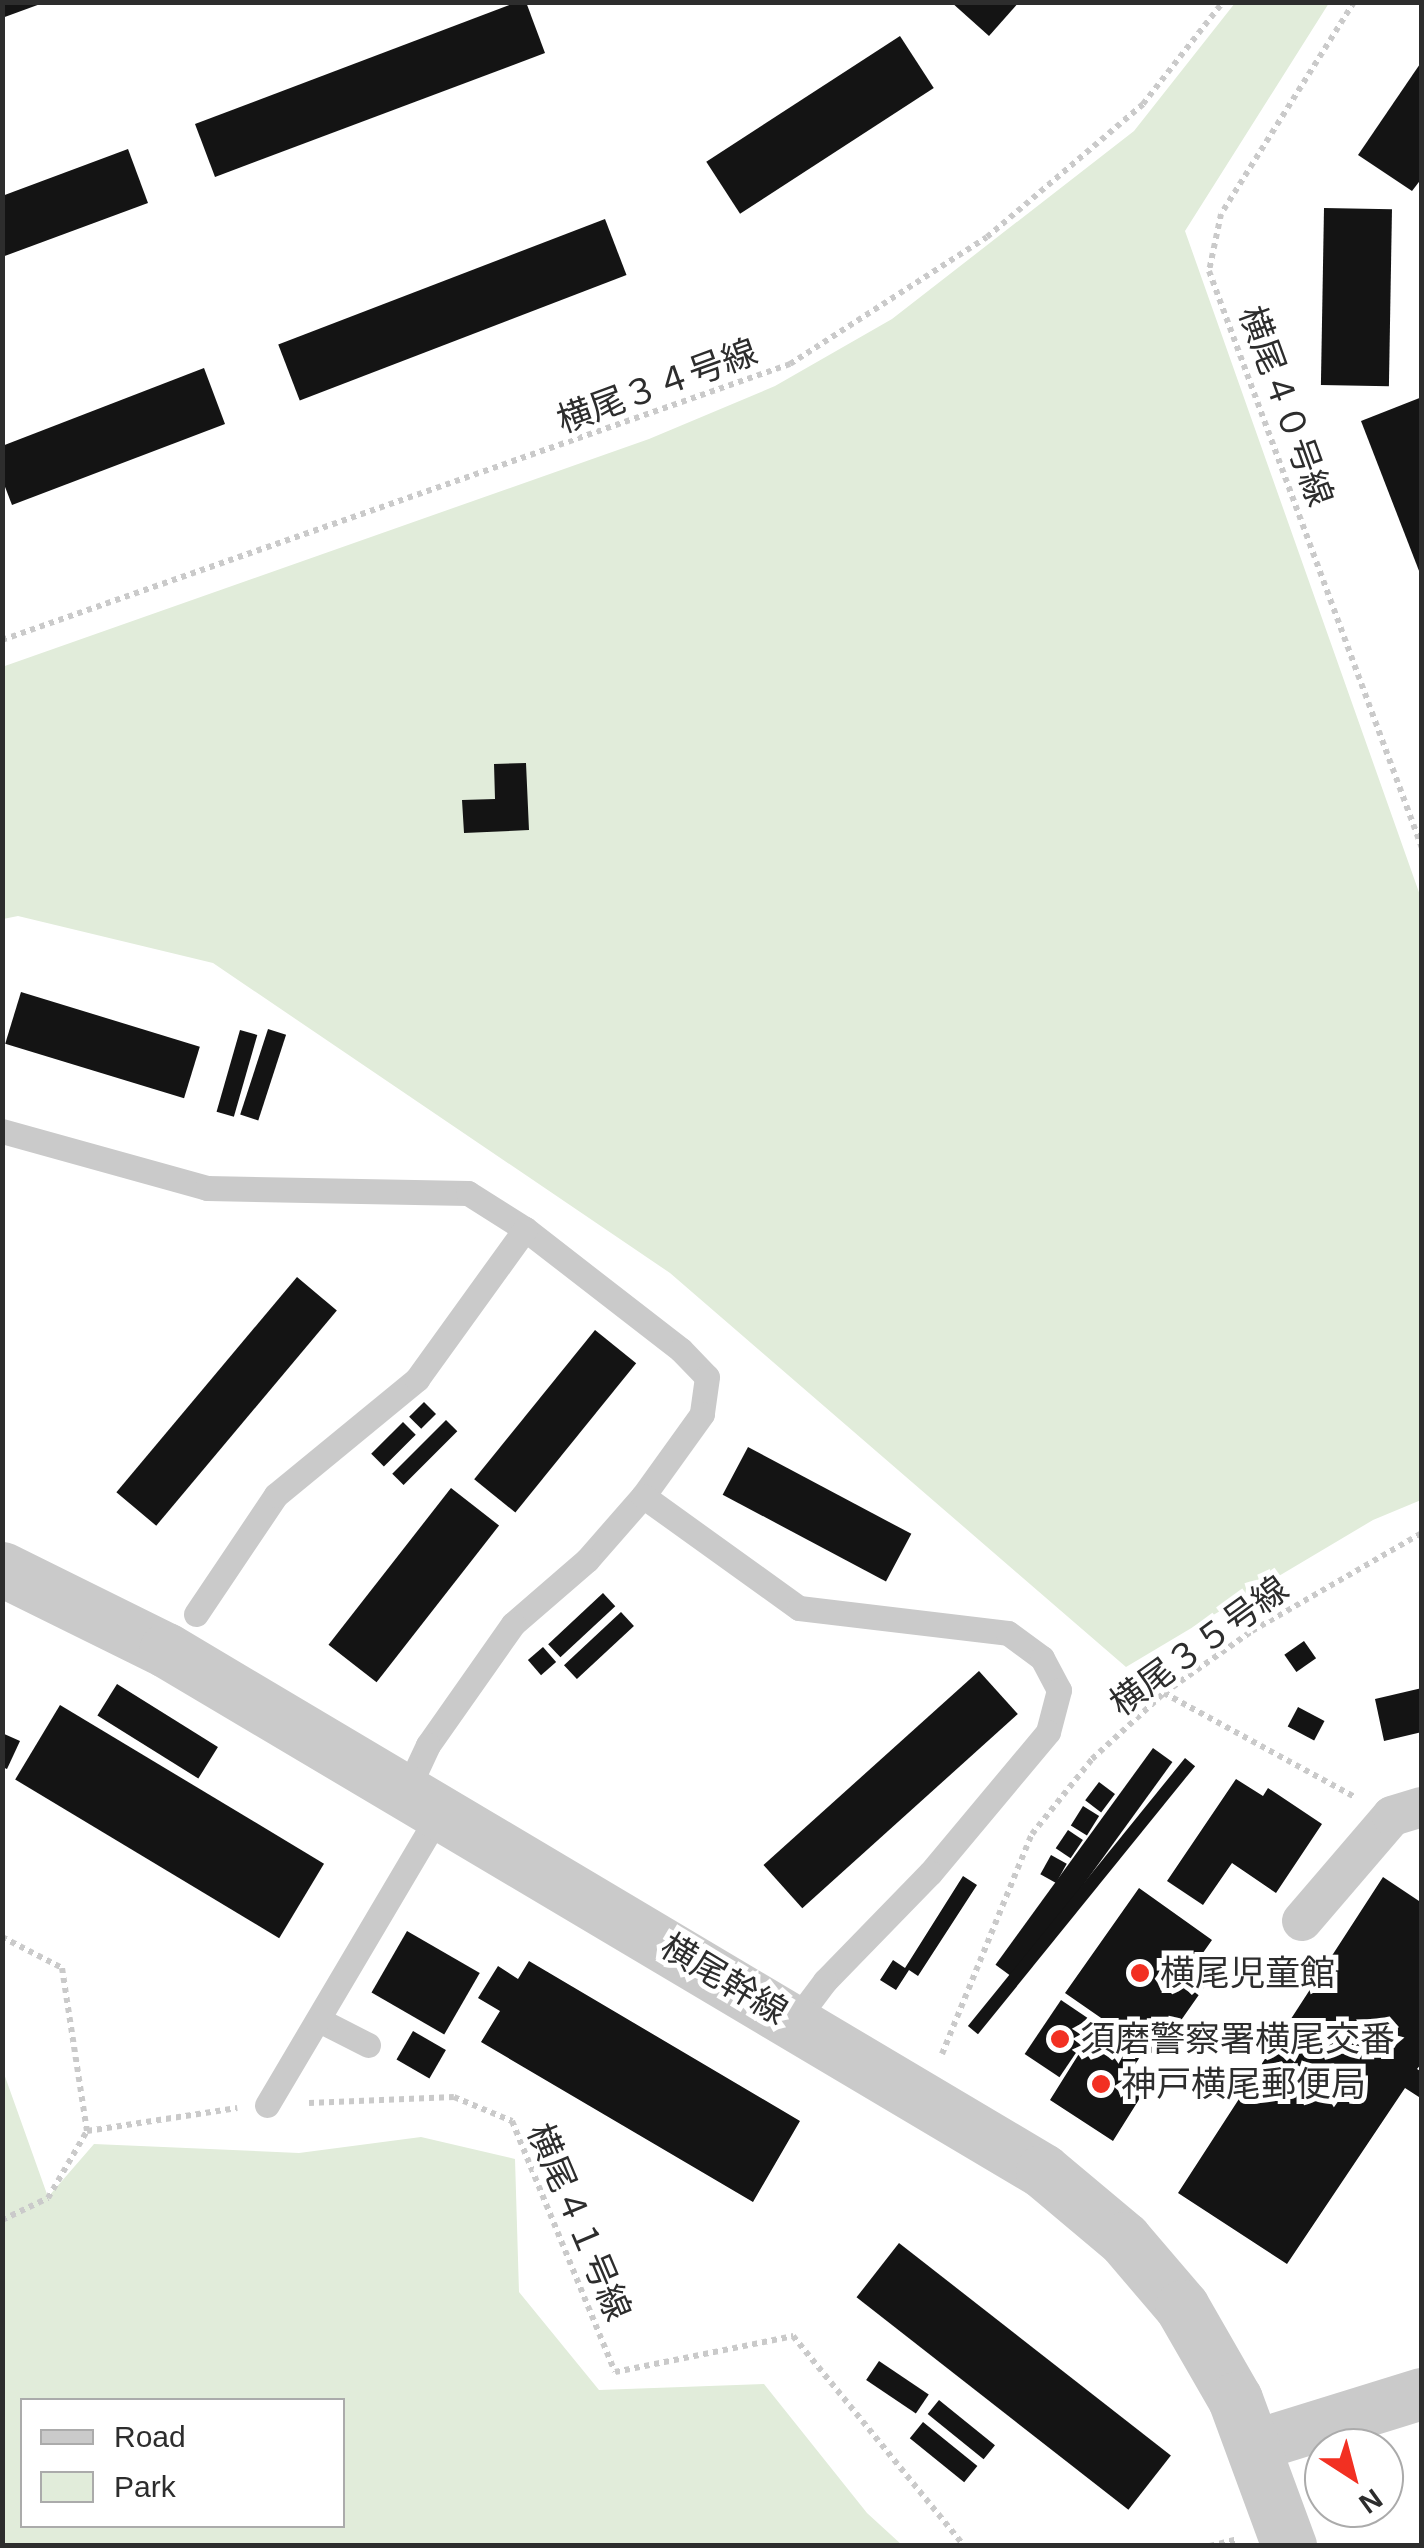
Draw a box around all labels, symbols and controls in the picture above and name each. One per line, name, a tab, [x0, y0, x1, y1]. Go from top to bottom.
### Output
street label: 横尾４０号線	[1230, 300, 1342, 512]
street label: 横尾３４号線	[551, 330, 763, 442]
street label: 横尾３５号線	[1102, 1567, 1296, 1725]
street label: 横尾幹線	[653, 1925, 795, 2033]
place label: 横尾児童館	[1160, 1952, 1335, 1994]
marker: 横尾児童館	[1129, 1962, 1151, 1984]
place label: 須磨警察署横尾交番	[1080, 2018, 1395, 2060]
marker: 須磨警察署横尾交番	[1049, 2028, 1071, 2050]
place label: 神戸横尾郵便局	[1121, 2063, 1366, 2105]
marker: 神戸横尾郵便局	[1090, 2073, 1112, 2095]
street label: 横尾４１号線	[519, 2117, 639, 2327]
legend	[20, 2398, 345, 2528]
text: Road	[114, 2420, 186, 2453]
north arrow	[1304, 2428, 1404, 2528]
text: Park	[114, 2470, 176, 2503]
text: N	[1353, 2483, 1388, 2520]

